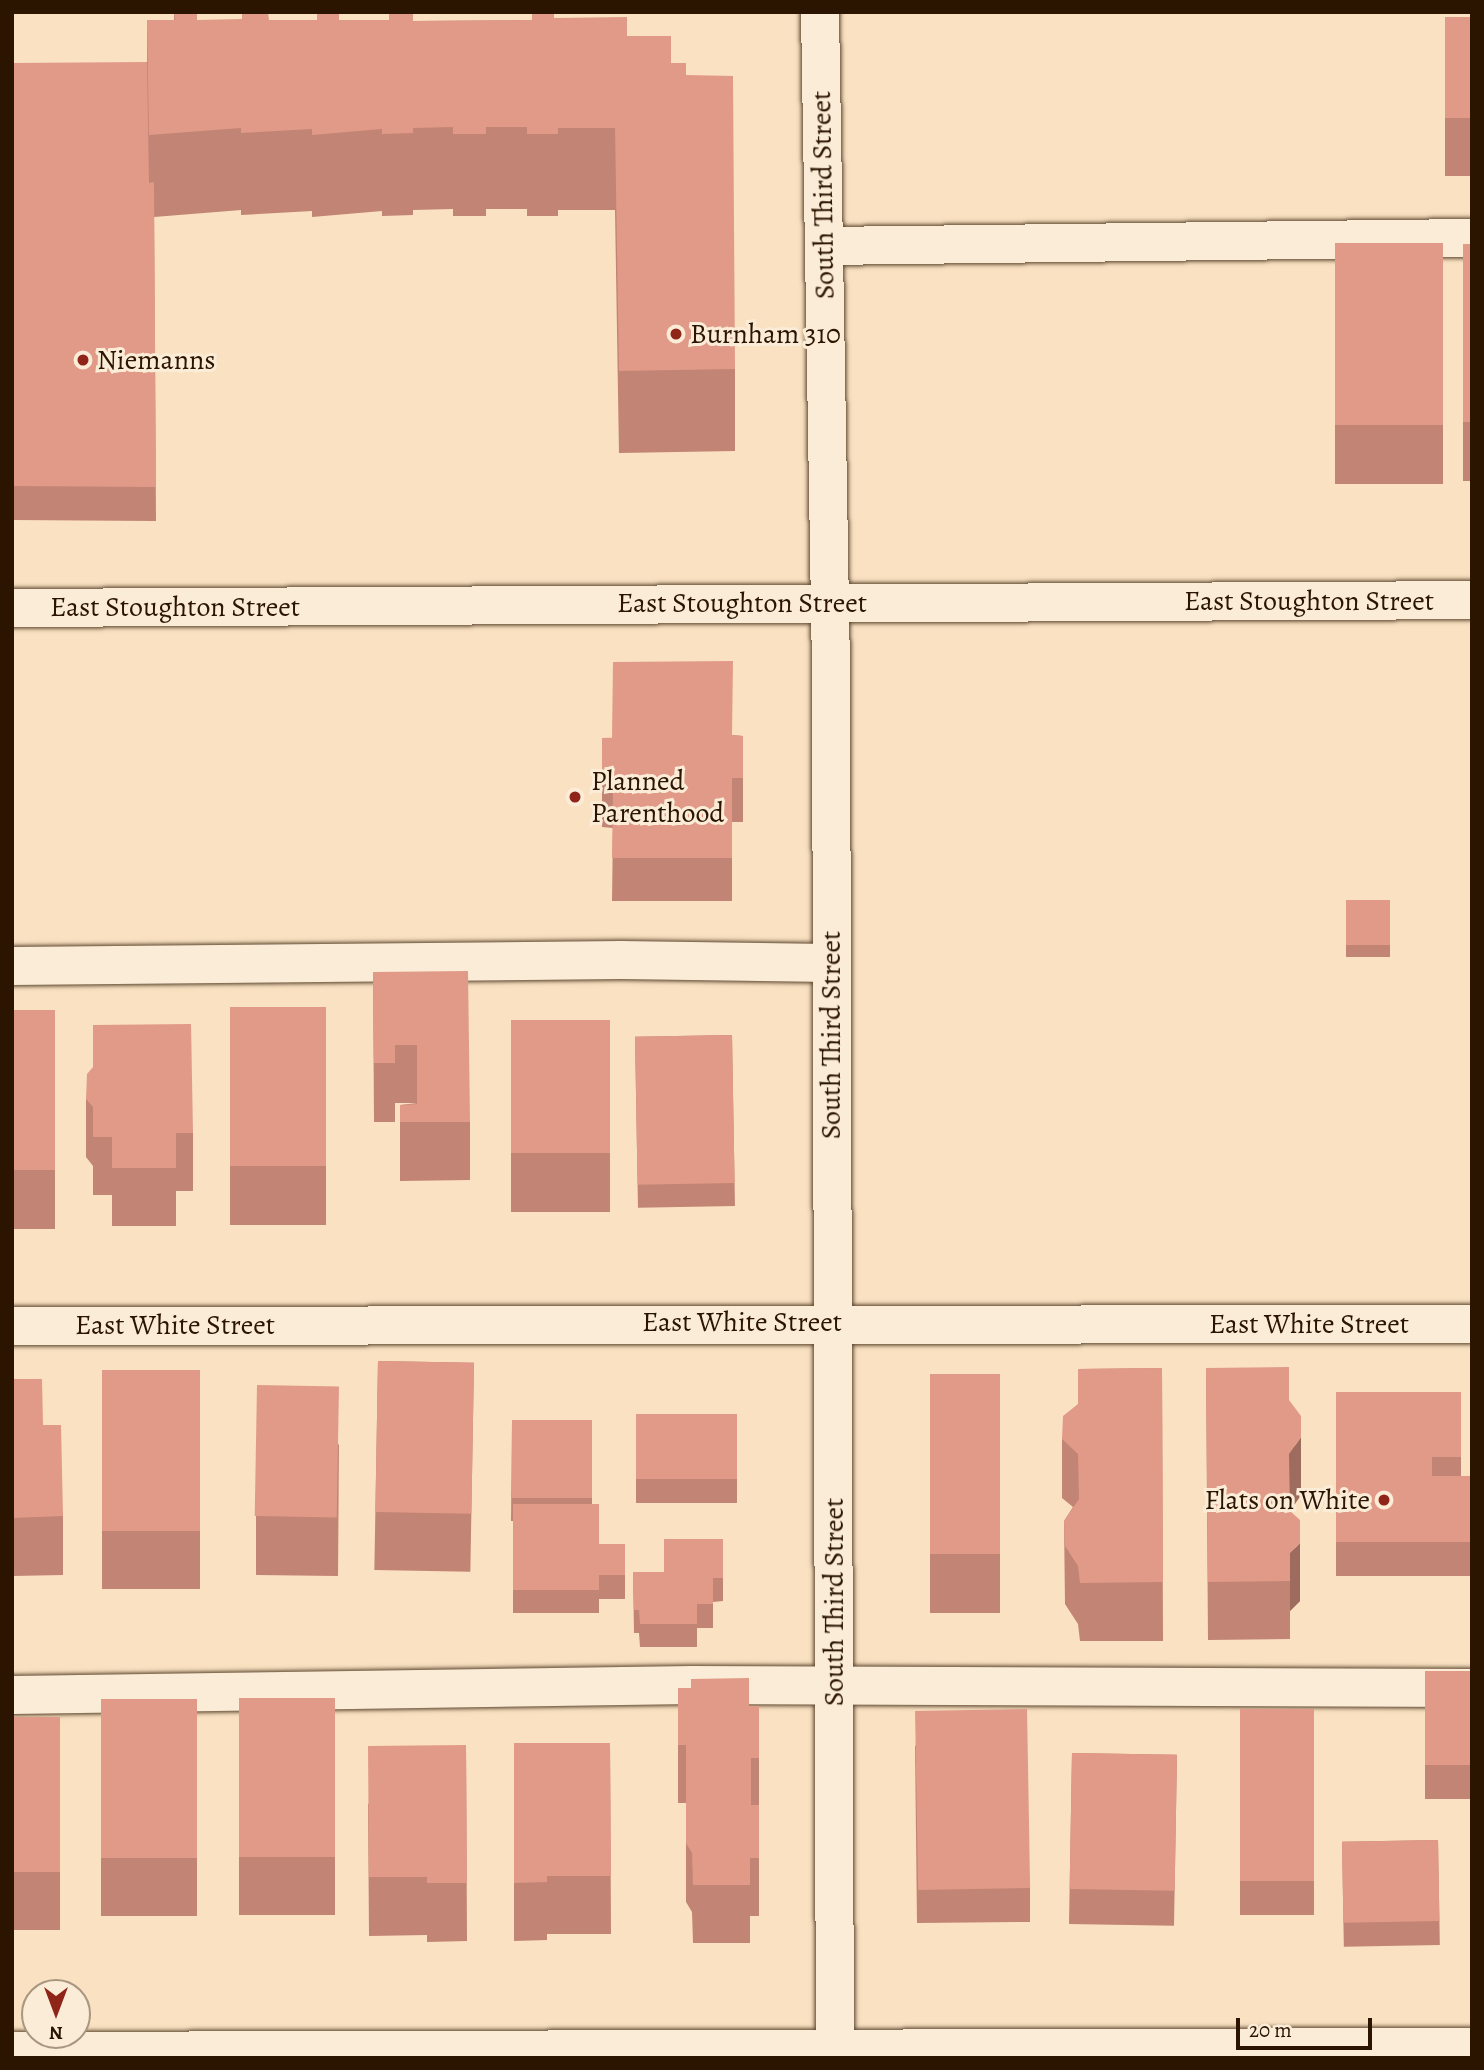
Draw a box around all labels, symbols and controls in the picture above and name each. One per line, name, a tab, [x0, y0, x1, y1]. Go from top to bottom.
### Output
street label: South Third Street	[804, 90, 842, 300]
place label: Burnham 310	[690, 317, 841, 351]
marker: Burnham 310	[668, 326, 684, 342]
place label: Niemanns	[97, 343, 216, 377]
marker: Niemanns	[75, 352, 91, 368]
street label: East Stoughton Street	[1184, 584, 1434, 618]
street label: East Stoughton Street	[617, 586, 867, 620]
street label: East Stoughton Street	[50, 590, 300, 624]
place label: Planned Parenthood	[591, 764, 724, 830]
marker: Planned Parenthood	[565, 787, 585, 807]
street label: South Third Street	[814, 931, 848, 1139]
street label: East White Street	[642, 1305, 842, 1339]
street label: East White Street	[1209, 1307, 1409, 1341]
street label: East White Street	[75, 1308, 275, 1342]
place label: Flats on White	[1204, 1483, 1370, 1517]
marker: Flats on White	[1376, 1492, 1392, 1508]
street label: South Third Street	[817, 1498, 851, 1706]
north arrow	[21, 1979, 91, 2049]
scale bar	[1239, 2004, 1376, 2048]
text: 20 m	[1249, 2016, 1292, 2044]
text: N	[49, 2020, 63, 2046]

